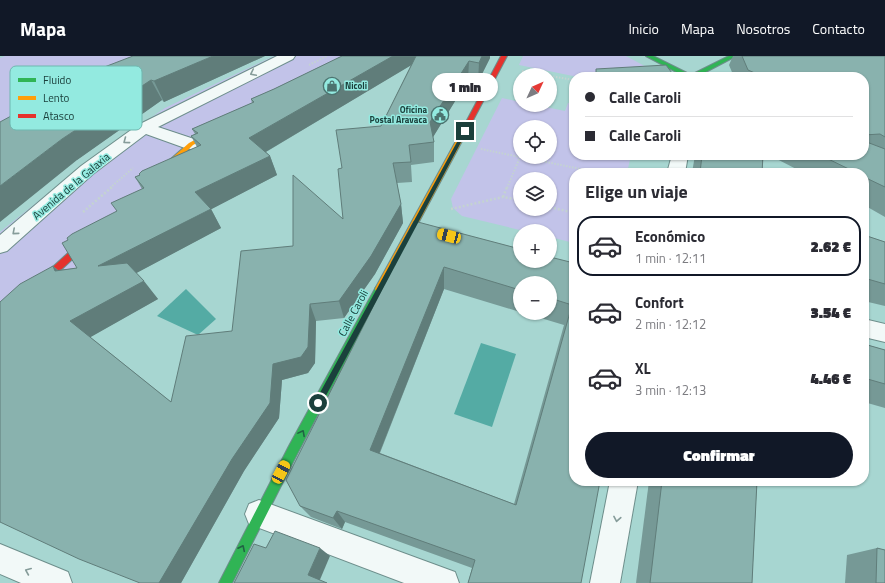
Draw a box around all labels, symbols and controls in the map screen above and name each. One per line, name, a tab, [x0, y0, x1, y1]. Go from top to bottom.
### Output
text: Mapa	[20, 14, 66, 43]
text: Inicio	[628, 18, 659, 39]
text: Mapa	[681, 18, 714, 39]
text: Nosotros	[736, 18, 790, 39]
text: Contacto	[812, 18, 865, 39]
legend	[10, 66, 142, 130]
one-way arrow	[250, 68, 257, 76]
north arrow	[513, 68, 557, 112]
map controls	[513, 68, 557, 320]
text: Fluido	[43, 72, 71, 88]
callout: 1 min	[432, 73, 498, 101]
shop icon: Nicoli	[322, 76, 342, 96]
text: 1 min	[449, 77, 481, 97]
place label: Nicoli	[345, 79, 367, 92]
text: Calle Caroli	[609, 86, 681, 109]
text: Lento	[43, 90, 70, 106]
place label: Oficina Postal Aravaca	[369, 103, 427, 126]
public building icon: Oficina Postal Aravaca	[430, 105, 450, 125]
text: Atasco	[43, 108, 75, 124]
button: locate	[513, 120, 557, 164]
route end	[456, 122, 474, 140]
text: Calle Caroli	[609, 124, 681, 147]
one-way arrow	[124, 136, 131, 143]
street label: Avenida de la Galaxia	[29, 148, 114, 223]
button: layers	[513, 172, 557, 216]
text: Elige un viaje	[585, 178, 688, 205]
button: +	[513, 224, 557, 268]
text: Económico	[635, 225, 705, 248]
car	[436, 227, 462, 245]
one-way arrow	[13, 228, 20, 235]
icon: car	[587, 228, 623, 264]
text: 2.62 €	[811, 235, 851, 258]
text: 1 min · 12:11	[635, 248, 706, 268]
button: −	[513, 276, 557, 320]
street label: Calle Caroli	[334, 287, 372, 339]
text: Confort	[635, 291, 684, 314]
icon: car	[587, 294, 623, 330]
text: 3.54 €	[811, 301, 851, 324]
text: 2 min · 12:12	[635, 314, 706, 334]
text: XL	[635, 357, 651, 380]
icon: car	[587, 360, 623, 396]
text: 4.46 €	[811, 367, 851, 390]
text: 3 min · 12:13	[635, 380, 706, 400]
route start	[309, 394, 327, 412]
one-way arrow	[298, 430, 305, 437]
button: Confirmar	[585, 432, 853, 478]
car	[270, 459, 292, 485]
one-way arrow	[613, 516, 622, 522]
one-way arrow	[237, 545, 245, 552]
one-way arrow	[25, 568, 33, 576]

